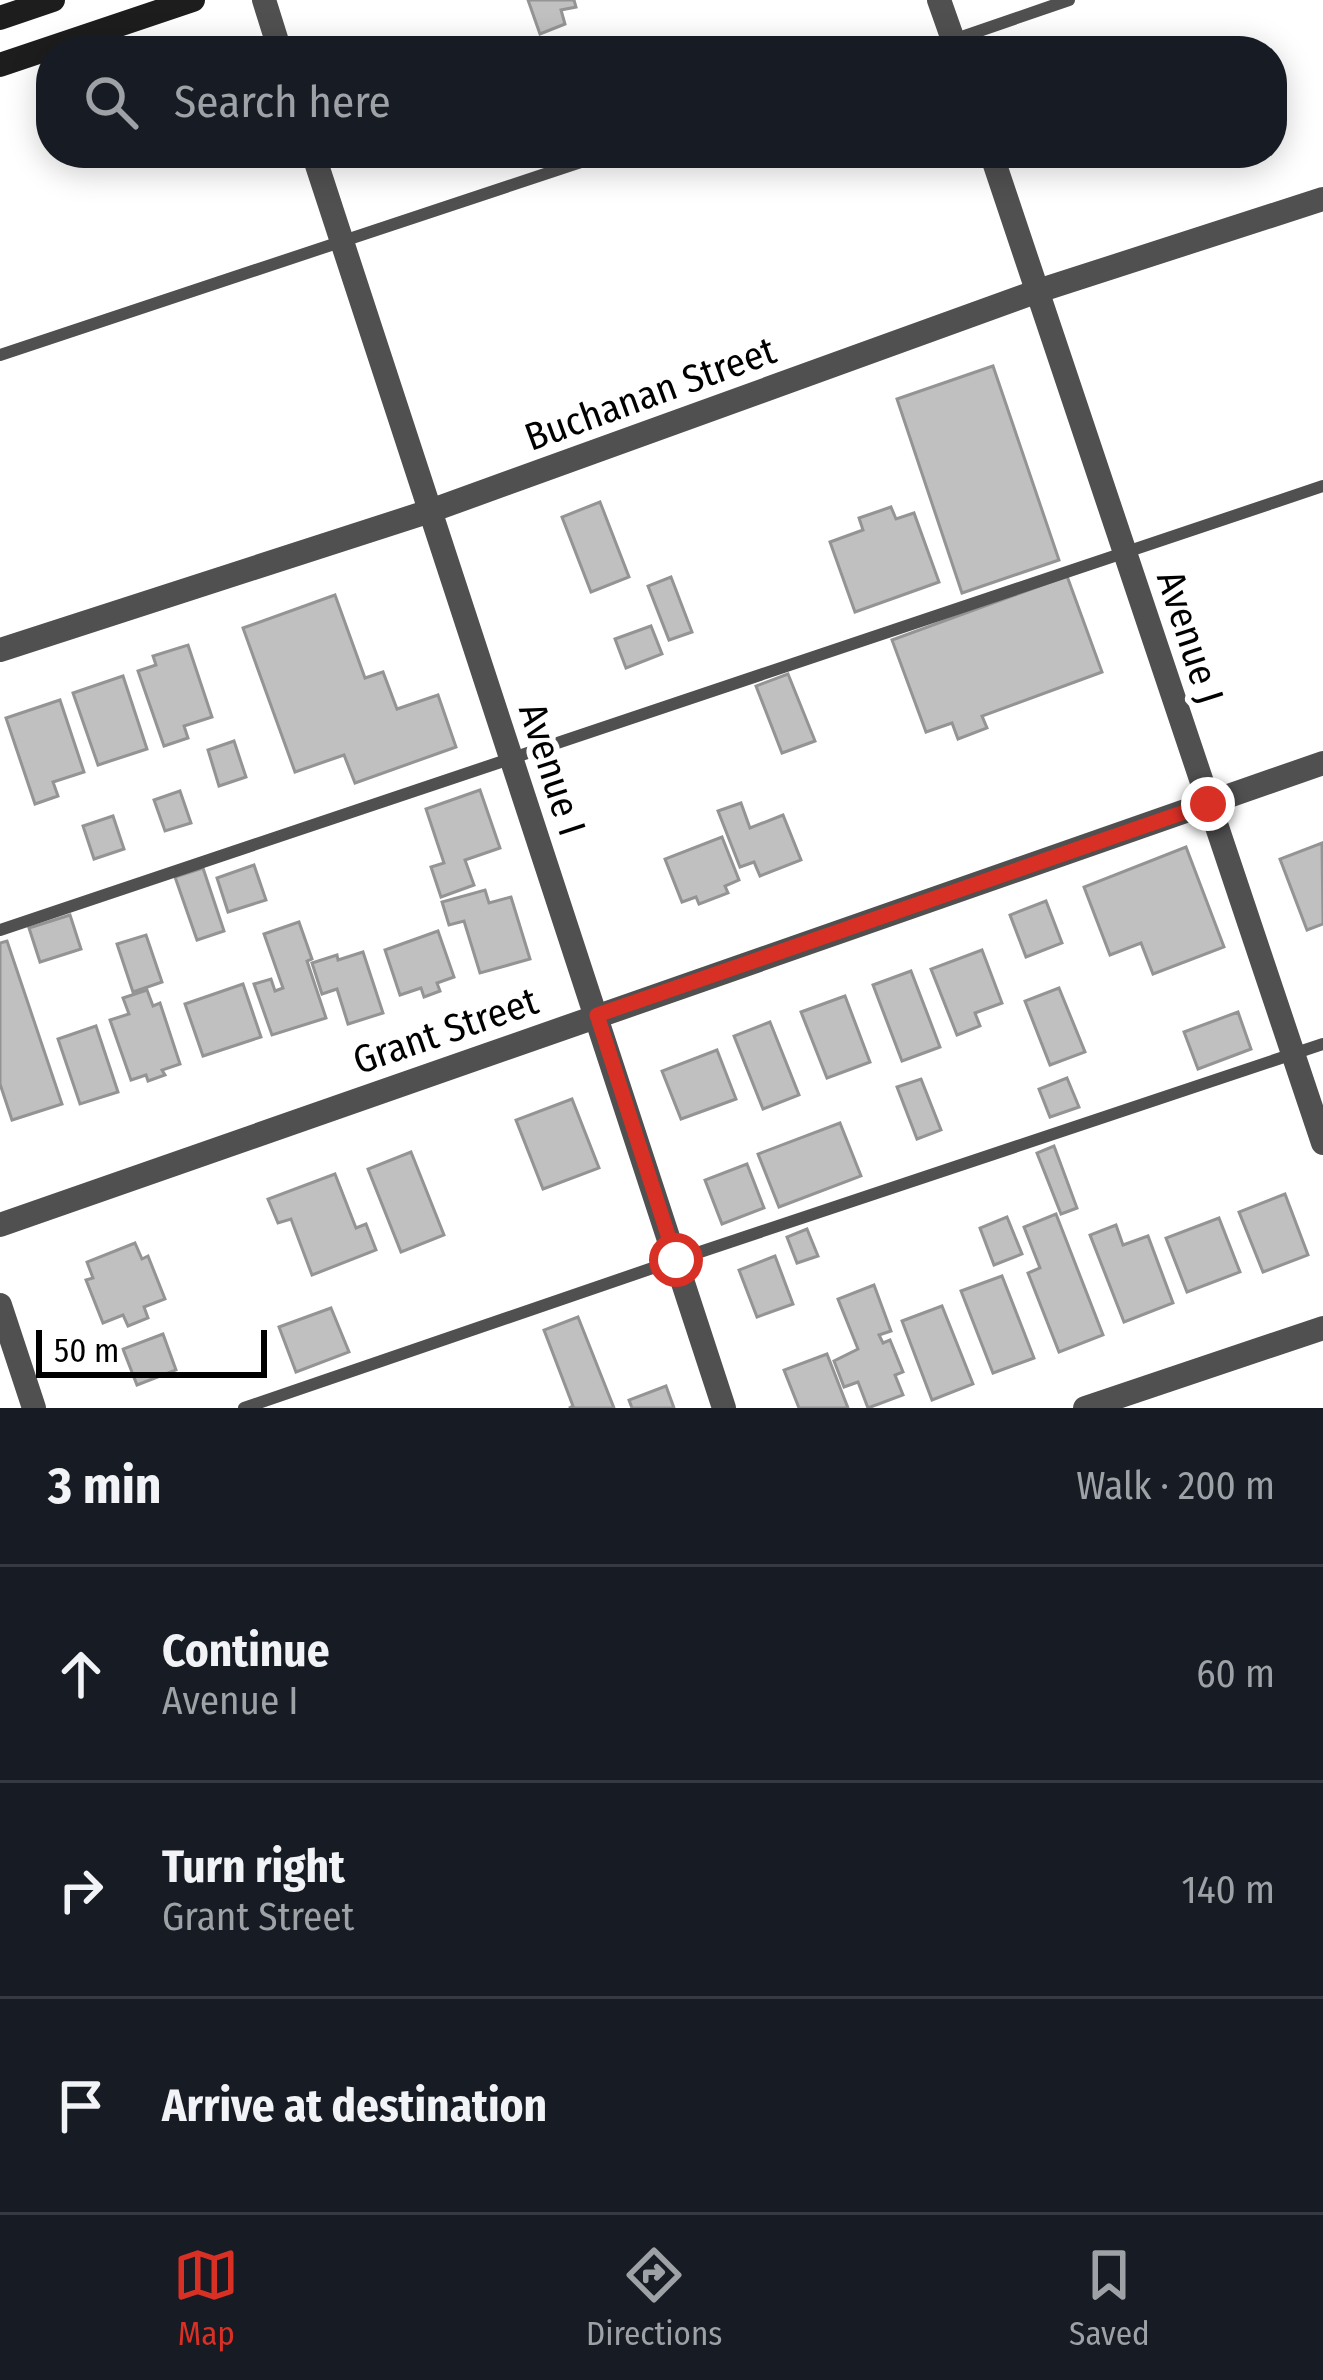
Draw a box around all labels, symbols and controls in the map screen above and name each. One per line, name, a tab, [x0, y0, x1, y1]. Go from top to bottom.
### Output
search box	[36, 36, 1287, 168]
icon: search	[78, 69, 144, 135]
text: Search here	[174, 75, 391, 129]
street label: Buchanan Street	[519, 327, 782, 461]
street label: Avenue J	[1147, 565, 1233, 710]
street label: Avenue I	[509, 697, 595, 841]
route end	[1181, 777, 1235, 831]
street label: Grant Street	[347, 978, 544, 1084]
route start	[649, 1233, 703, 1287]
scale bar	[36, 1324, 267, 1377]
text: 50 m	[54, 1331, 119, 1371]
text: 3 min	[48, 1455, 162, 1517]
text: Walk · 200 m	[1076, 1463, 1275, 1509]
text: Continue	[162, 1624, 330, 1678]
icon: ahead	[48, 1641, 114, 1707]
text: 60 m	[1196, 1651, 1275, 1697]
text: Avenue I	[162, 1678, 299, 1724]
text: Turn right	[162, 1840, 345, 1894]
icon: right	[48, 1857, 114, 1923]
text: 140 m	[1181, 1867, 1275, 1913]
text: Grant Street	[162, 1894, 354, 1940]
icon: arrive	[48, 2073, 114, 2139]
text: Arrive at destination	[162, 2079, 547, 2133]
tab: Map	[173, 2242, 239, 2354]
tab: Directions	[586, 2242, 722, 2354]
tab: Saved	[1069, 2242, 1150, 2354]

